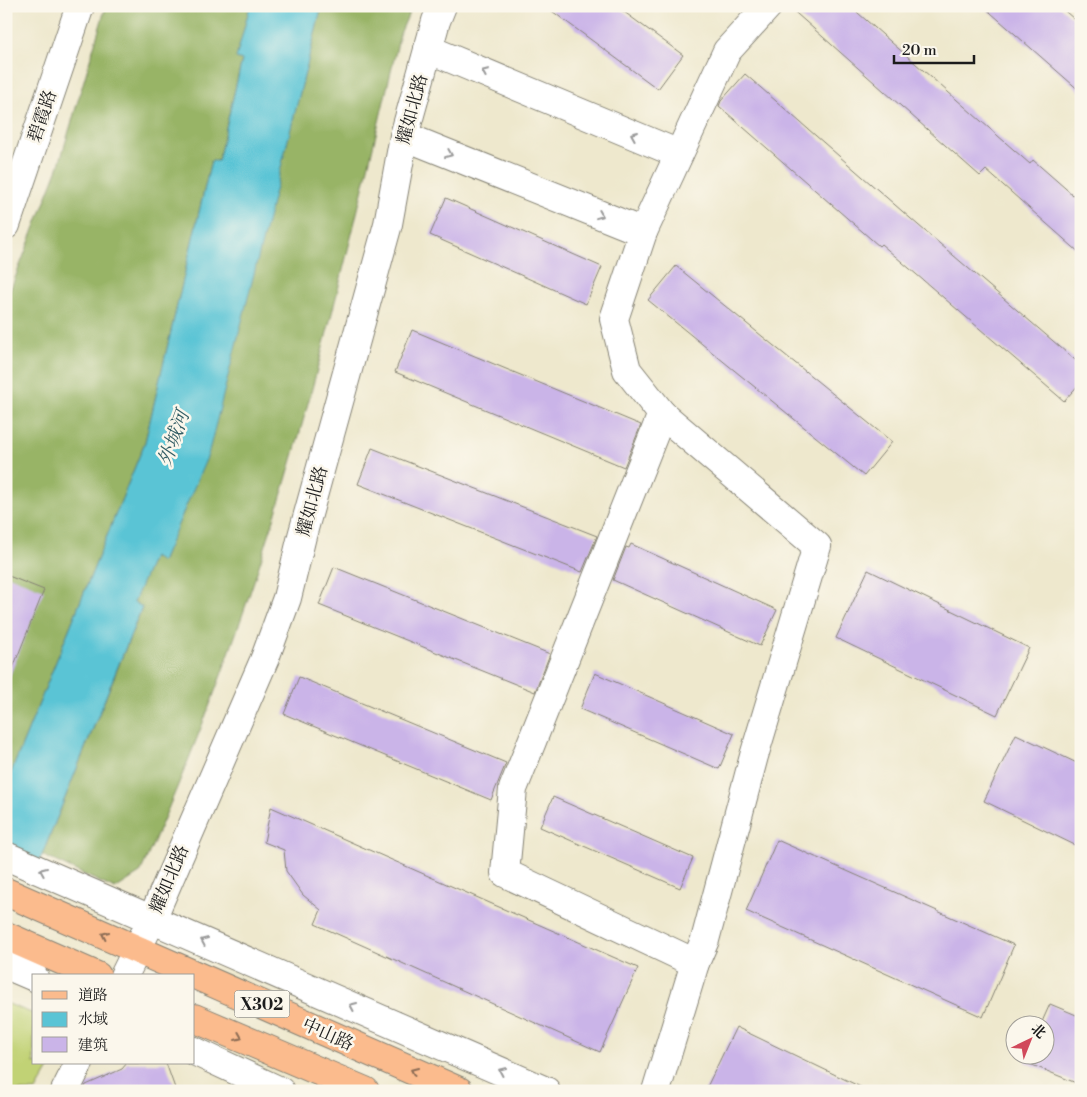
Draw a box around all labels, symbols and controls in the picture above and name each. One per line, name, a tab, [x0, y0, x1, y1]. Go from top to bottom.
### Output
scale bar	[894, 32, 974, 64]
text: 20 m	[902, 41, 937, 60]
one-way arrow	[481, 68, 490, 79]
street label: 耀如北路	[392, 71, 433, 147]
street label: 碧霞路	[23, 87, 62, 145]
one-way arrow	[631, 131, 639, 141]
one-way arrow	[444, 148, 453, 158]
one-way arrow	[595, 208, 604, 219]
water label: 外城河	[153, 405, 196, 469]
street label: 耀如北路	[292, 463, 333, 539]
street label: 耀如北路	[145, 842, 194, 917]
one-way arrow	[39, 867, 48, 878]
one-way arrow	[101, 930, 110, 941]
one-way arrow	[200, 937, 209, 948]
legend	[32, 974, 195, 1064]
text: 道路	[78, 986, 108, 1005]
road number: X302	[234, 991, 290, 1018]
one-way arrow	[349, 1002, 358, 1013]
text: 水域	[78, 1010, 108, 1029]
street label: 中山路	[298, 1013, 357, 1056]
north arrow	[1004, 1014, 1054, 1064]
text: 北	[1027, 1020, 1049, 1043]
one-way arrow	[234, 1030, 243, 1041]
text: 建筑	[78, 1036, 108, 1055]
one-way arrow	[410, 1067, 419, 1078]
one-way arrow	[498, 1067, 507, 1078]

